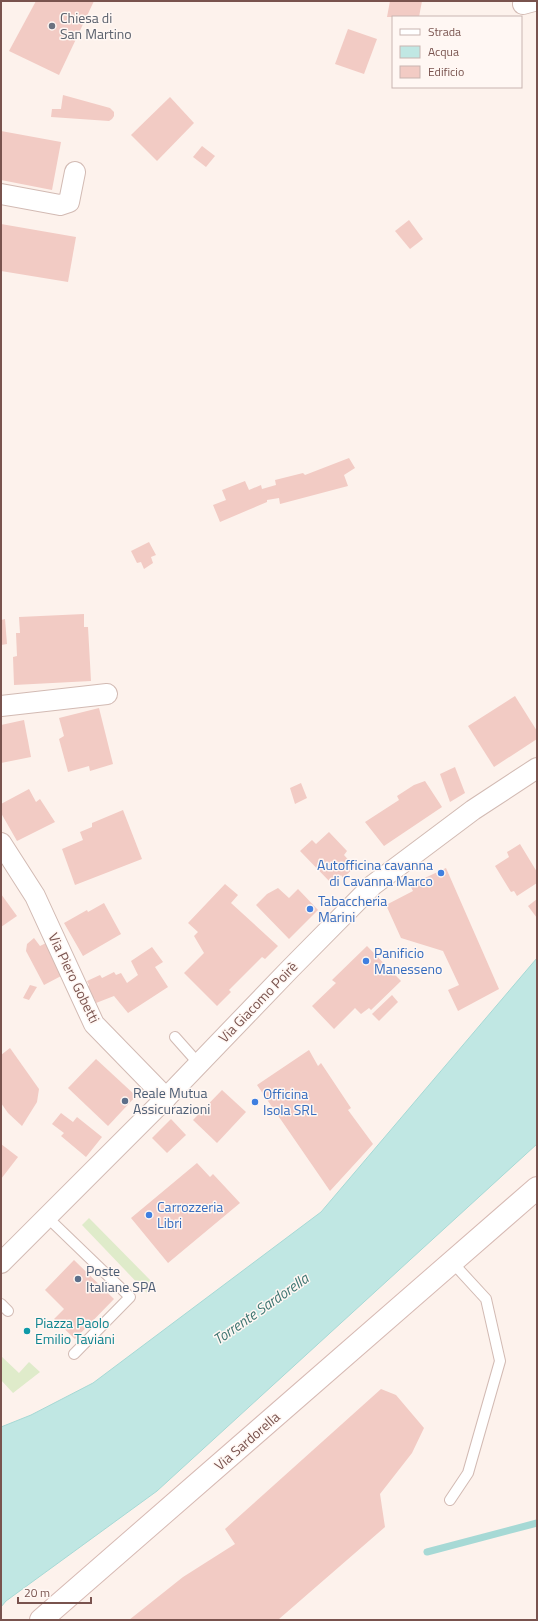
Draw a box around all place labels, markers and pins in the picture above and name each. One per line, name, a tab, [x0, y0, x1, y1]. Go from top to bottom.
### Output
place label: Chiesa di San Martino	[60, 7, 132, 44]
marker: Chiesa di San Martino	[47, 21, 57, 31]
place label: Autofficina cavanna di Cavanna Marco	[317, 854, 433, 891]
marker: Autofficina cavanna di Cavanna Marco	[436, 868, 446, 878]
place label: Tabaccheria Marini	[318, 890, 387, 927]
marker: Tabaccheria Marini	[305, 904, 315, 914]
place label: Panificio Manesseno	[374, 942, 442, 979]
marker: Panificio Manesseno	[361, 956, 371, 966]
place label: Reale Mutua Assicurazioni	[133, 1082, 210, 1119]
place label: Officina Isola SRL	[263, 1083, 317, 1120]
marker: Reale Mutua Assicurazioni	[120, 1096, 130, 1106]
marker: Officina Isola SRL	[250, 1097, 260, 1107]
place label: Carrozzeria Libri	[157, 1196, 223, 1233]
marker: Carrozzeria Libri	[144, 1210, 154, 1220]
place label: Poste Italiane SPA	[86, 1260, 157, 1297]
marker: Poste Italiane SPA	[73, 1274, 83, 1284]
place label: Piazza Paolo Emilio Taviani	[35, 1312, 115, 1349]
marker: Piazza Paolo Emilio Taviani	[22, 1326, 32, 1336]

